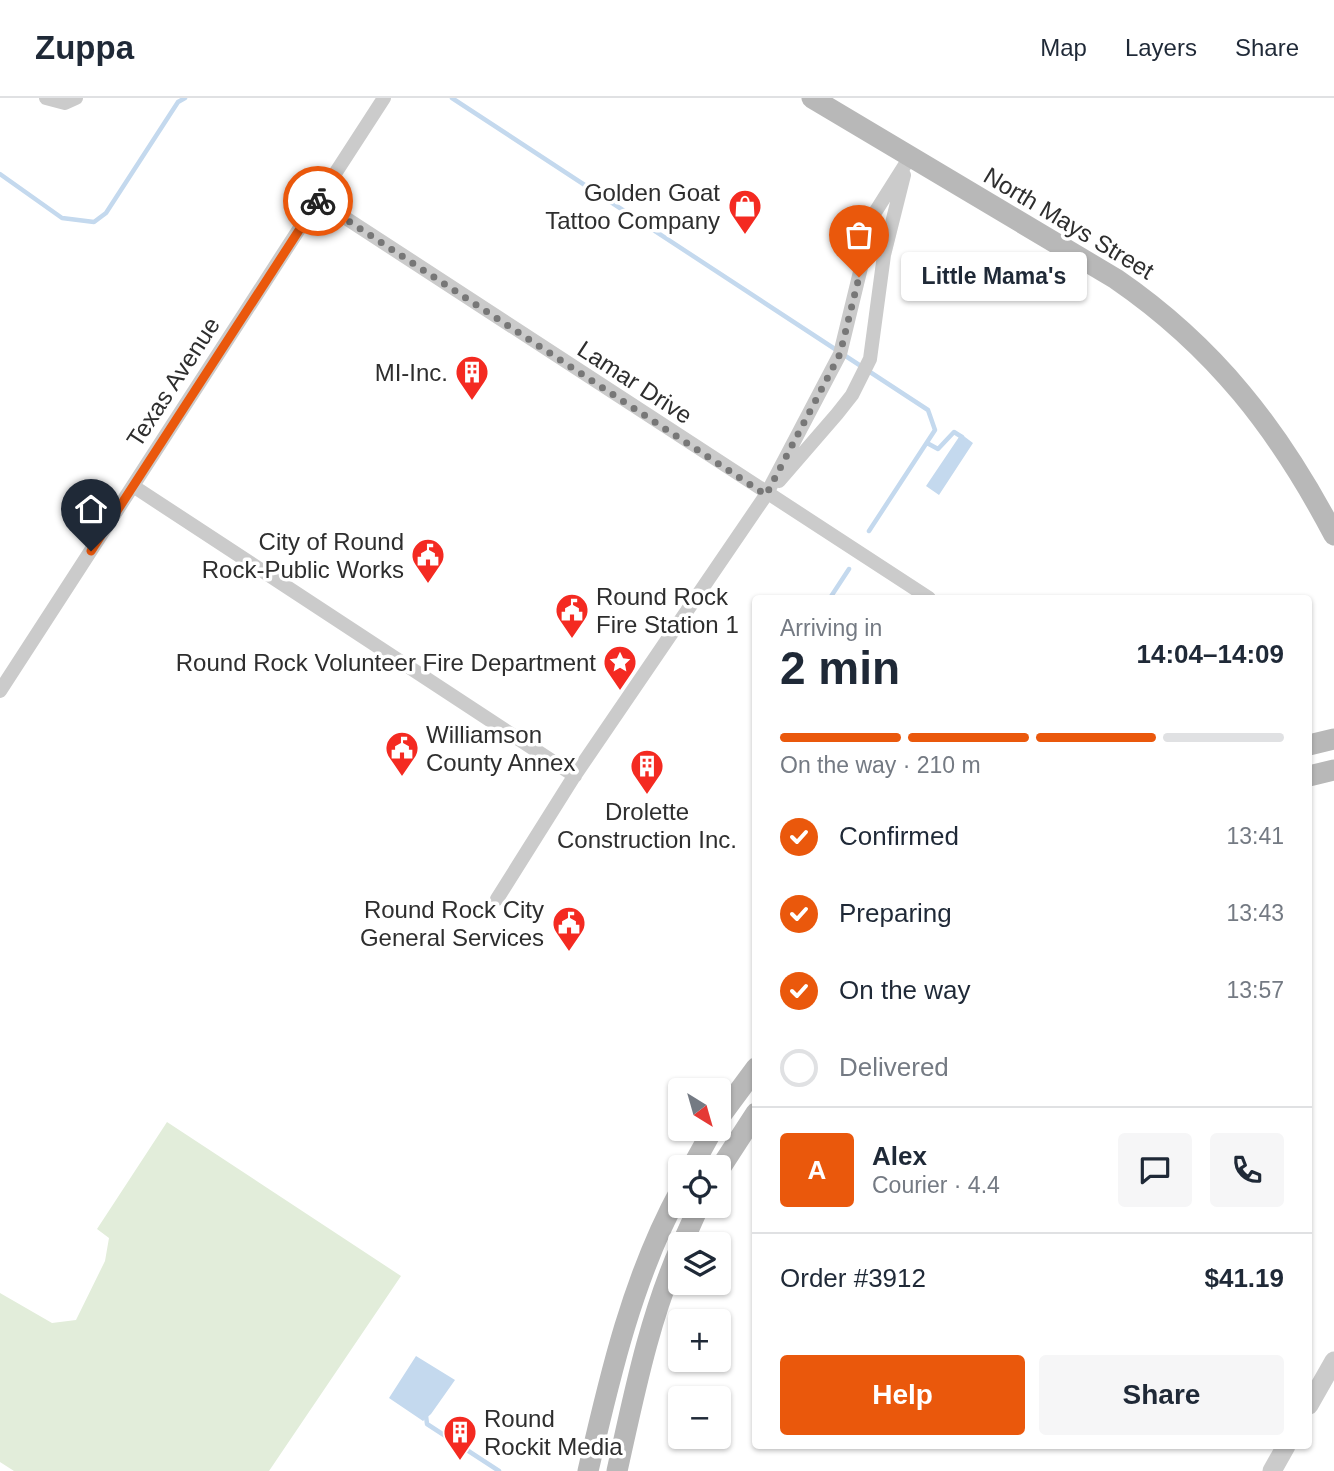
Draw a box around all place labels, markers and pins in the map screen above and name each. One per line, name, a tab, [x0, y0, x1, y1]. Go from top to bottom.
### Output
place label: Golden Goat Tattoo Company	[545, 179, 720, 234]
shop icon: Golden Goat Tattoo Company	[726, 187, 764, 236]
pin	[829, 205, 889, 277]
callout: Little Mama's	[901, 252, 1086, 302]
building icon: MI-Inc.	[453, 353, 491, 402]
place label: MI-Inc.	[375, 359, 448, 386]
pin	[61, 479, 121, 551]
place label: City of Round Rock-Public Works	[202, 528, 404, 583]
public building icon: City of Round Rock-Public Works	[409, 536, 447, 585]
place label: Round Rock Fire Station 1	[596, 583, 739, 638]
public building icon: Round Rock Fire Station 1	[553, 591, 591, 640]
place icon: Round Rock Volunteer Fire Department	[601, 643, 639, 692]
place label: Round Rock Volunteer Fire Department	[176, 649, 596, 676]
place label: Williamson County Annex	[426, 721, 575, 776]
public building icon: Williamson County Annex	[383, 729, 421, 778]
building icon: Drolette Construction Inc.	[628, 747, 666, 796]
place label: Drolette Construction Inc.	[557, 798, 737, 853]
place label: Round Rock City General Services	[360, 896, 544, 951]
public building icon: Round Rock City General Services	[550, 904, 588, 953]
place label: Round Rockit Media	[484, 1405, 623, 1460]
building icon: Round Rockit Media	[441, 1413, 479, 1462]

